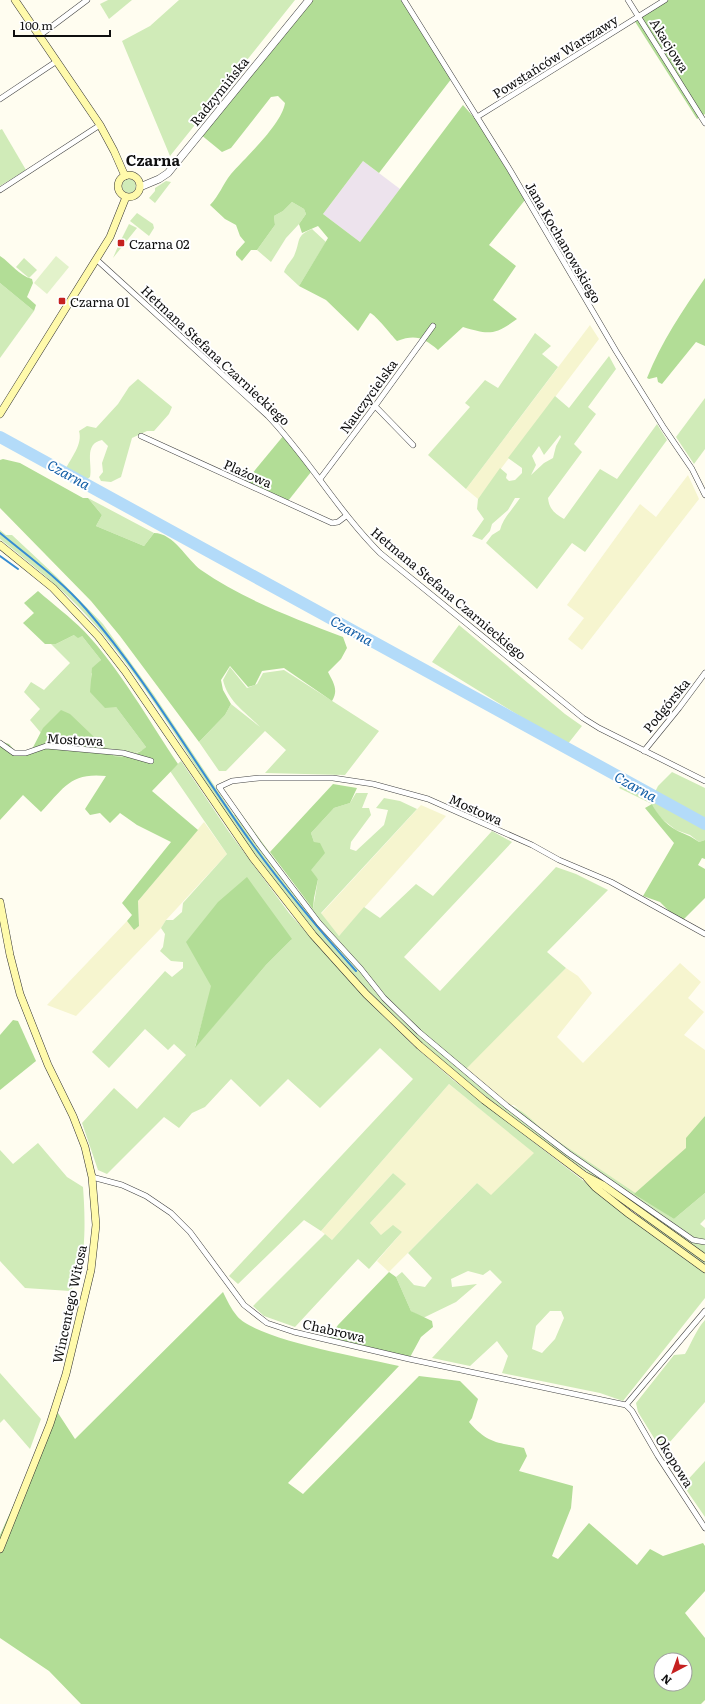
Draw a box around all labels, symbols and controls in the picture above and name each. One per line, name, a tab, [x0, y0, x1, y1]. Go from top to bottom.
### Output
street label: Powstańców Warszawy	[489, 9, 622, 102]
scale bar	[14, 12, 110, 38]
street label: Akacjowa	[646, 14, 694, 76]
text: 100 m	[20, 16, 53, 34]
street label: Radzymińska	[185, 52, 253, 130]
district label: Czarna	[126, 148, 180, 171]
street label: Jana Kochanowskiego	[521, 178, 607, 307]
place label: Czarna 02	[129, 234, 190, 253]
marker: Czarna 02	[116, 238, 126, 248]
street label: Hetmana Stefana Czarnieckiego	[137, 281, 295, 430]
place label: Czarna 01	[70, 292, 129, 311]
marker: Czarna 01	[57, 296, 67, 306]
street label: Nauczycielska	[335, 355, 401, 437]
water label: Czarna	[44, 454, 94, 494]
street label: Plażowa	[221, 454, 275, 492]
street label: Hetmana Stefana Czarnieckiego	[367, 522, 531, 664]
water label: Czarna	[327, 610, 377, 650]
street label: Podgórska	[638, 674, 694, 736]
street label: Mostowa	[46, 728, 104, 750]
water label: Czarna	[611, 766, 661, 806]
street label: Mostowa	[446, 789, 506, 829]
street label: Wincentego Witosa	[47, 1243, 91, 1365]
street label: Chabrowa	[301, 1314, 367, 1346]
street label: Okopowa	[651, 1431, 699, 1491]
north arrow	[653, 1652, 693, 1692]
text: N	[657, 1671, 675, 1689]

